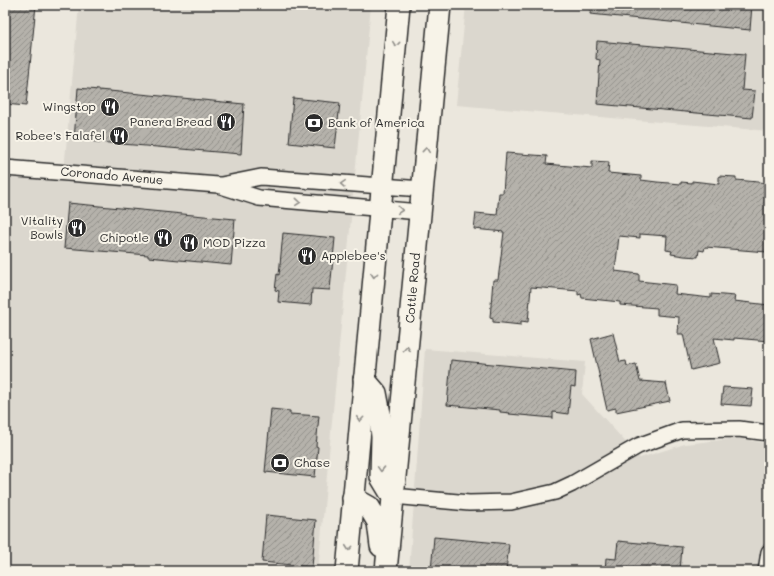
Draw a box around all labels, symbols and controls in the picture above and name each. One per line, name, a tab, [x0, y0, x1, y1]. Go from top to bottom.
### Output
one-way arrow	[391, 41, 400, 47]
restaurant icon: Wingstop	[99, 96, 121, 118]
place label: Wingstop	[43, 98, 96, 114]
restaurant icon: Panera Bread	[215, 111, 237, 133]
bank icon: Bank of America	[303, 112, 325, 134]
place label: Panera Bread	[130, 113, 212, 129]
place label: Bank of America	[328, 114, 425, 130]
restaurant icon: Robee's Falafel	[108, 125, 130, 147]
place label: Robee's Falafel	[16, 127, 105, 143]
one-way arrow	[421, 147, 430, 153]
street label: Coronado Avenue	[60, 163, 164, 187]
one-way arrow	[340, 179, 346, 188]
one-way arrow	[295, 197, 301, 206]
one-way arrow	[397, 206, 403, 215]
place label: Vitality Bowls	[21, 212, 63, 242]
restaurant icon: Vitality Bowls	[66, 217, 88, 239]
restaurant icon: Chipotle	[152, 227, 174, 249]
place label: Chipotle	[100, 229, 149, 245]
restaurant icon: MOD Pizza	[178, 232, 200, 254]
place label: MOD Pizza	[203, 234, 266, 250]
restaurant icon: Applebee's	[296, 245, 318, 267]
place label: Applebee's	[321, 247, 386, 263]
street label: Cottle Road	[401, 252, 423, 324]
one-way arrow	[369, 272, 378, 278]
one-way arrow	[403, 346, 412, 352]
one-way arrow	[356, 416, 365, 422]
bank icon: Chase	[269, 452, 291, 474]
place label: Chase	[294, 454, 330, 470]
one-way arrow	[377, 466, 385, 472]
one-way arrow	[344, 545, 353, 551]

